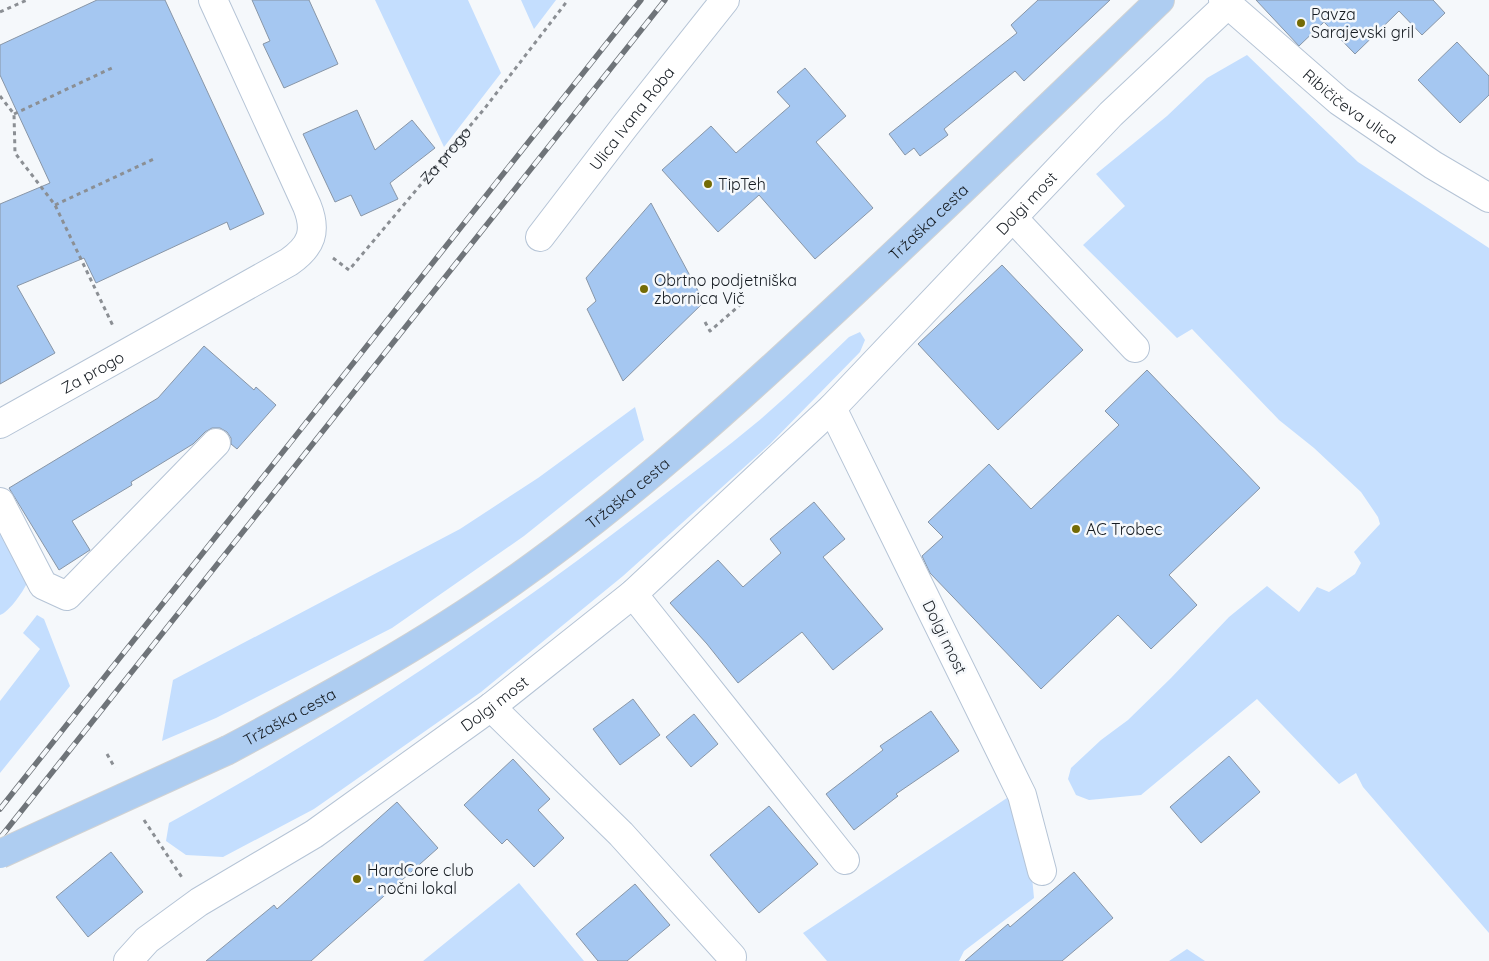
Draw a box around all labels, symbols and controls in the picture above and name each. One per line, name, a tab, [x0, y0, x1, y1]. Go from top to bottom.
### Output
place label: Pavza Sarajevski gril	[1311, 4, 1414, 42]
marker: Pavza Sarajevski gril	[1295, 17, 1307, 29]
street label: Ulica Ivana Roba	[585, 62, 678, 174]
street label: Ribičičeva ulica	[1299, 64, 1401, 148]
street label: Za progo	[416, 122, 475, 188]
street label: Dolgi most	[992, 167, 1061, 239]
place label: TipTeh	[718, 174, 766, 194]
marker: TipTeh	[702, 178, 714, 190]
street label: Tržaška cesta	[884, 180, 972, 264]
place label: Obrtno podjetniška zbornica Vič	[654, 270, 797, 308]
marker: Obrtno podjetniška zbornica Vič	[638, 283, 650, 295]
street label: Za progo	[58, 347, 127, 398]
street label: Tržaška cesta	[582, 453, 674, 533]
place label: AC Trobec	[1086, 519, 1162, 539]
marker: AC Trobec	[1070, 523, 1082, 535]
street label: Dolgi most	[919, 597, 971, 677]
street label: Dolgi most	[457, 671, 532, 736]
street label: Tržaška cesta	[240, 683, 339, 750]
place label: HardCore club - nočni lokal	[367, 860, 474, 898]
marker: HardCore club - nočni lokal	[351, 873, 363, 885]

